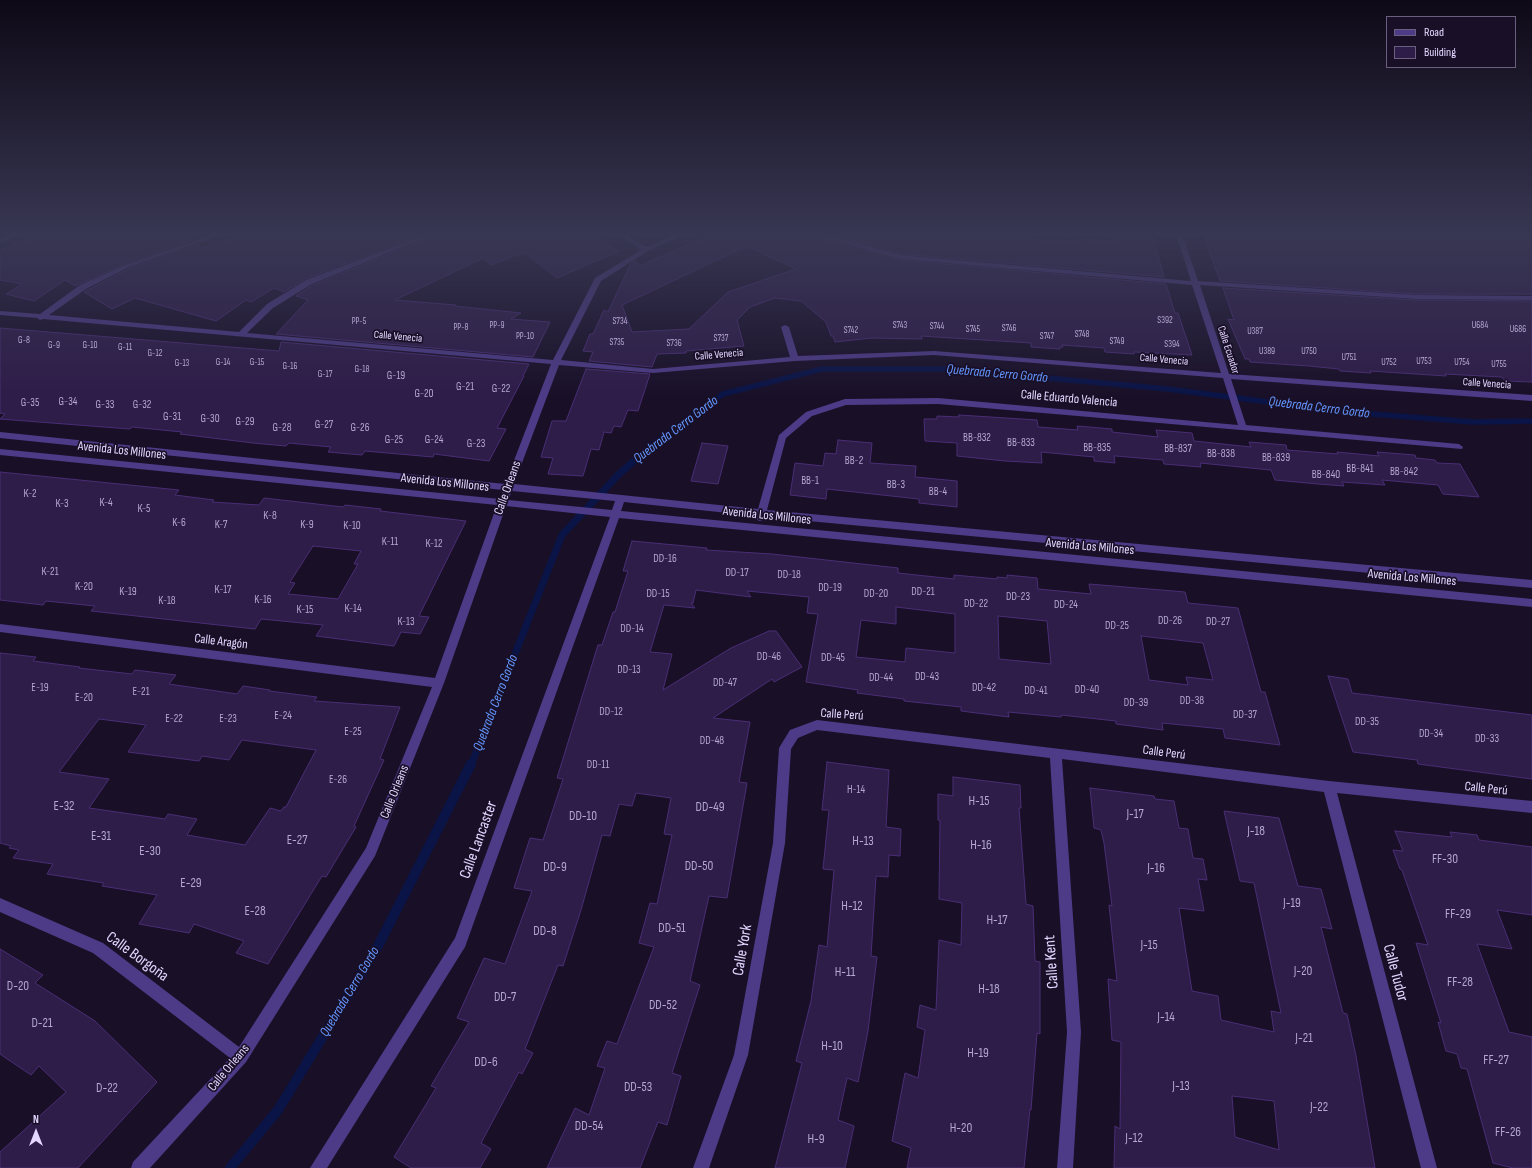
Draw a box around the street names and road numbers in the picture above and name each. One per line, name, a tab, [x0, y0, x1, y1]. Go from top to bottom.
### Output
street label: Calle Ecuador	[1214, 324, 1242, 376]
street label: Calle Venecia	[373, 328, 423, 346]
street label: Calle Venecia	[694, 346, 744, 364]
street label: Calle Venecia	[1139, 351, 1189, 369]
street label: Calle Venecia	[1462, 376, 1512, 392]
street label: Calle Eduardo Valencia	[1020, 387, 1118, 411]
street label: Avenida Los Millones	[77, 439, 167, 463]
street label: Calle Orleans	[491, 459, 525, 517]
street label: Avenida Los Millones	[400, 471, 490, 495]
street label: Avenida Los Millones	[722, 504, 812, 528]
street label: Avenida Los Millones	[1045, 535, 1135, 559]
street label: Avenida Los Millones	[1367, 566, 1457, 590]
street label: Calle Aragón	[193, 631, 249, 653]
street label: Calle Perú	[820, 706, 864, 724]
street label: Calle Perú	[1142, 743, 1186, 763]
street label: Calle Orleans	[377, 763, 413, 821]
street label: Calle Perú	[1464, 779, 1508, 799]
street label: Calle Lancaster	[456, 798, 502, 882]
street label: Calle York	[729, 923, 757, 977]
street label: Calle Borgoña	[102, 928, 172, 986]
street label: Calle Kent	[1041, 934, 1063, 990]
street label: Calle Tudor	[1378, 942, 1412, 1004]
street label: Calle Orleans	[205, 1041, 253, 1095]

